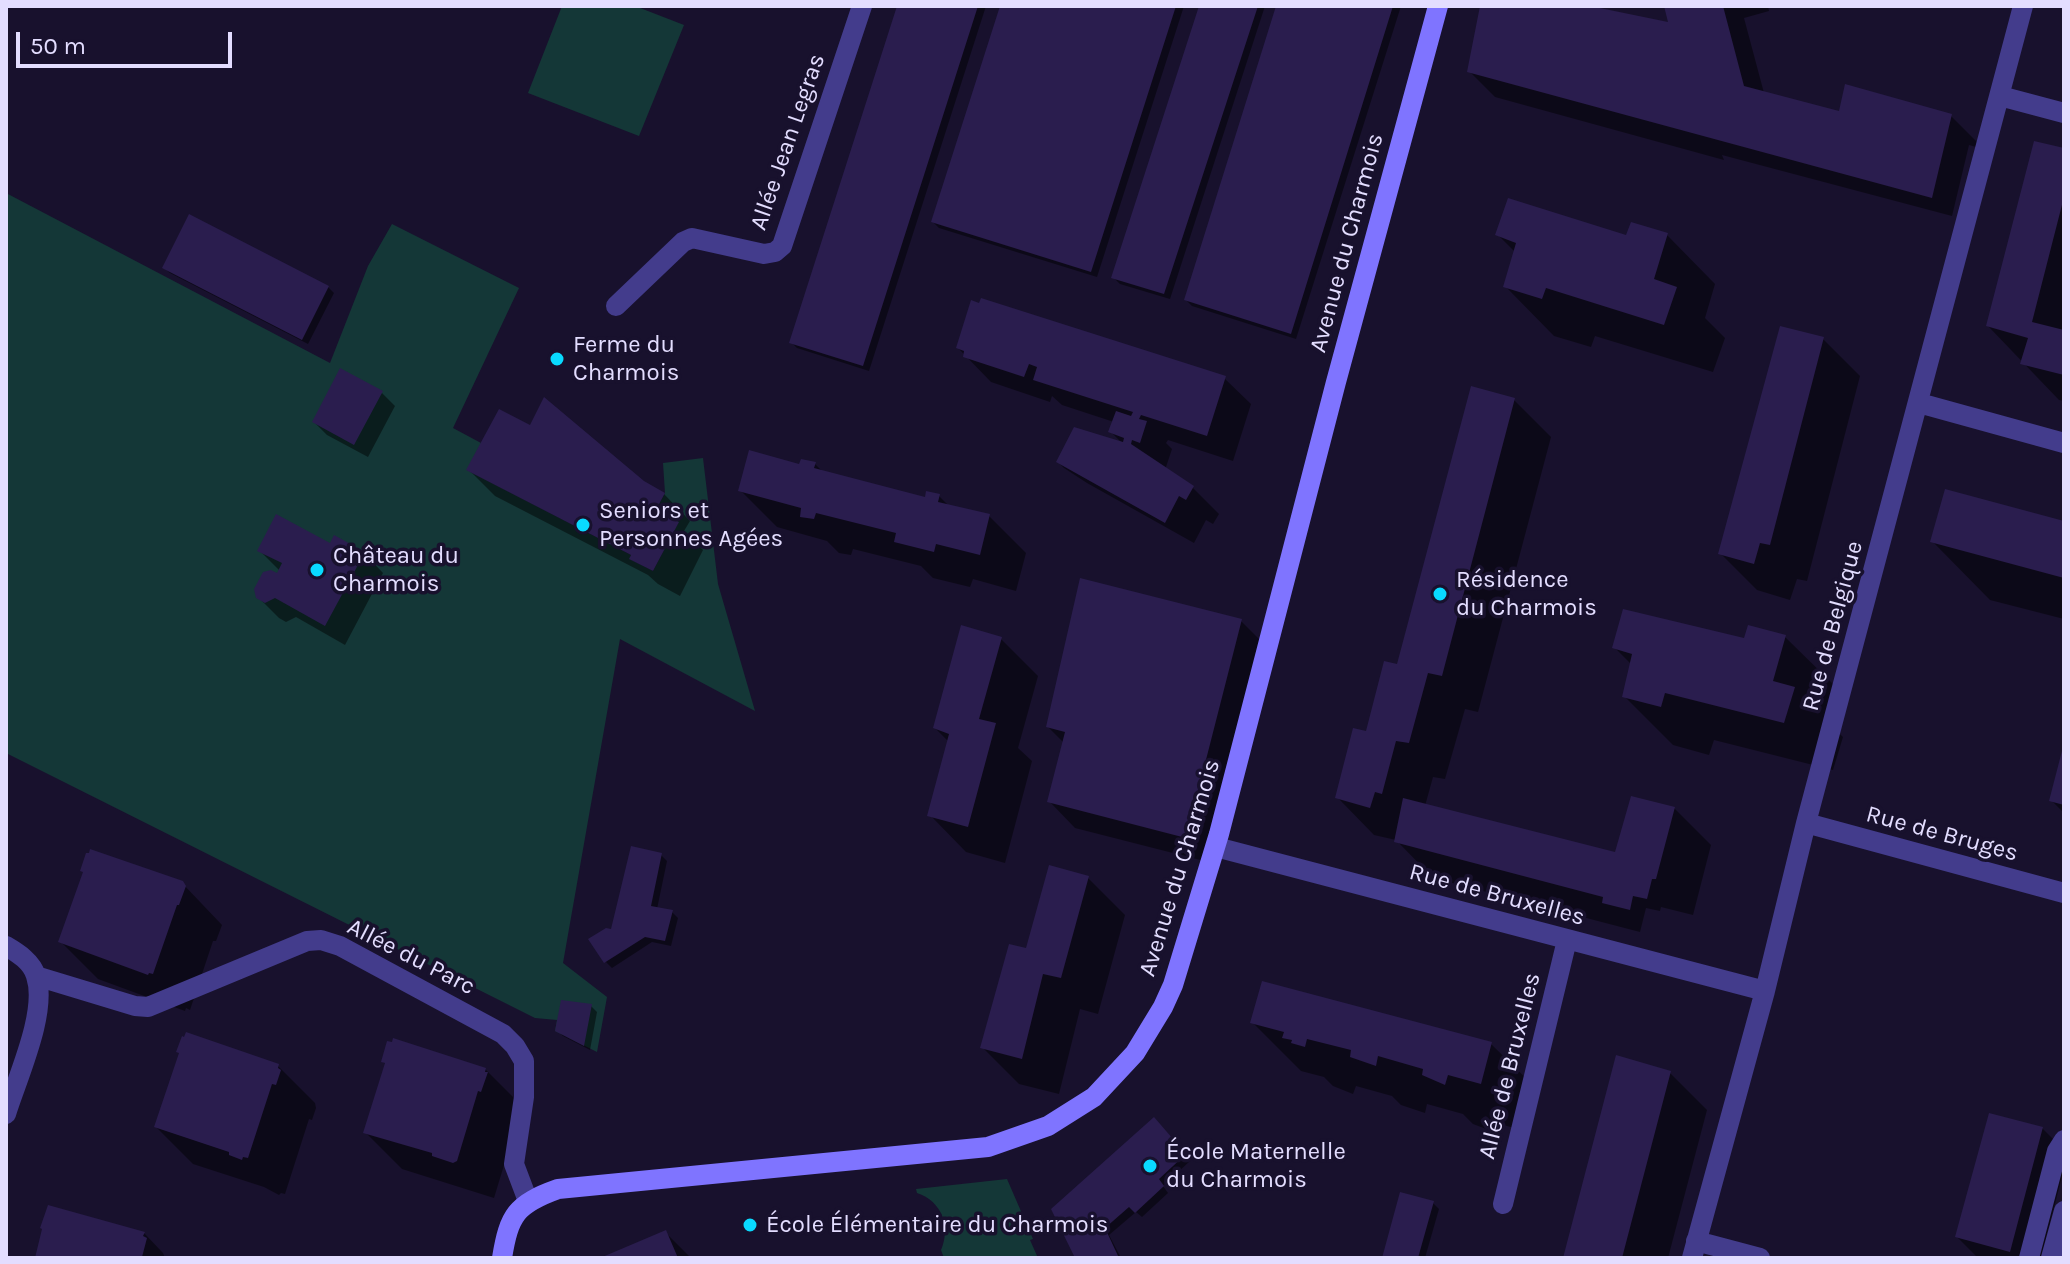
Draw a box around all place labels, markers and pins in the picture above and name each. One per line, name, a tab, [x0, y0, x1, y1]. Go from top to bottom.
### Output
place label: Ferme du Charmois	[573, 331, 679, 387]
marker: Ferme du Charmois	[548, 350, 566, 368]
place label: Seniors et Personnes Agées	[599, 497, 783, 553]
marker: Seniors et Personnes Agées	[574, 516, 592, 534]
place label: Château du Charmois	[333, 542, 459, 598]
marker: Château du Charmois	[308, 561, 326, 579]
place label: Résidence du Charmois	[1456, 566, 1597, 622]
marker: Résidence du Charmois	[1431, 585, 1449, 603]
place label: École Maternelle du Charmois	[1166, 1138, 1346, 1194]
marker: École Maternelle du Charmois	[1141, 1157, 1159, 1175]
place label: École Élémentaire du Charmois	[766, 1211, 1108, 1239]
marker: École Élémentaire du Charmois	[741, 1216, 759, 1234]

